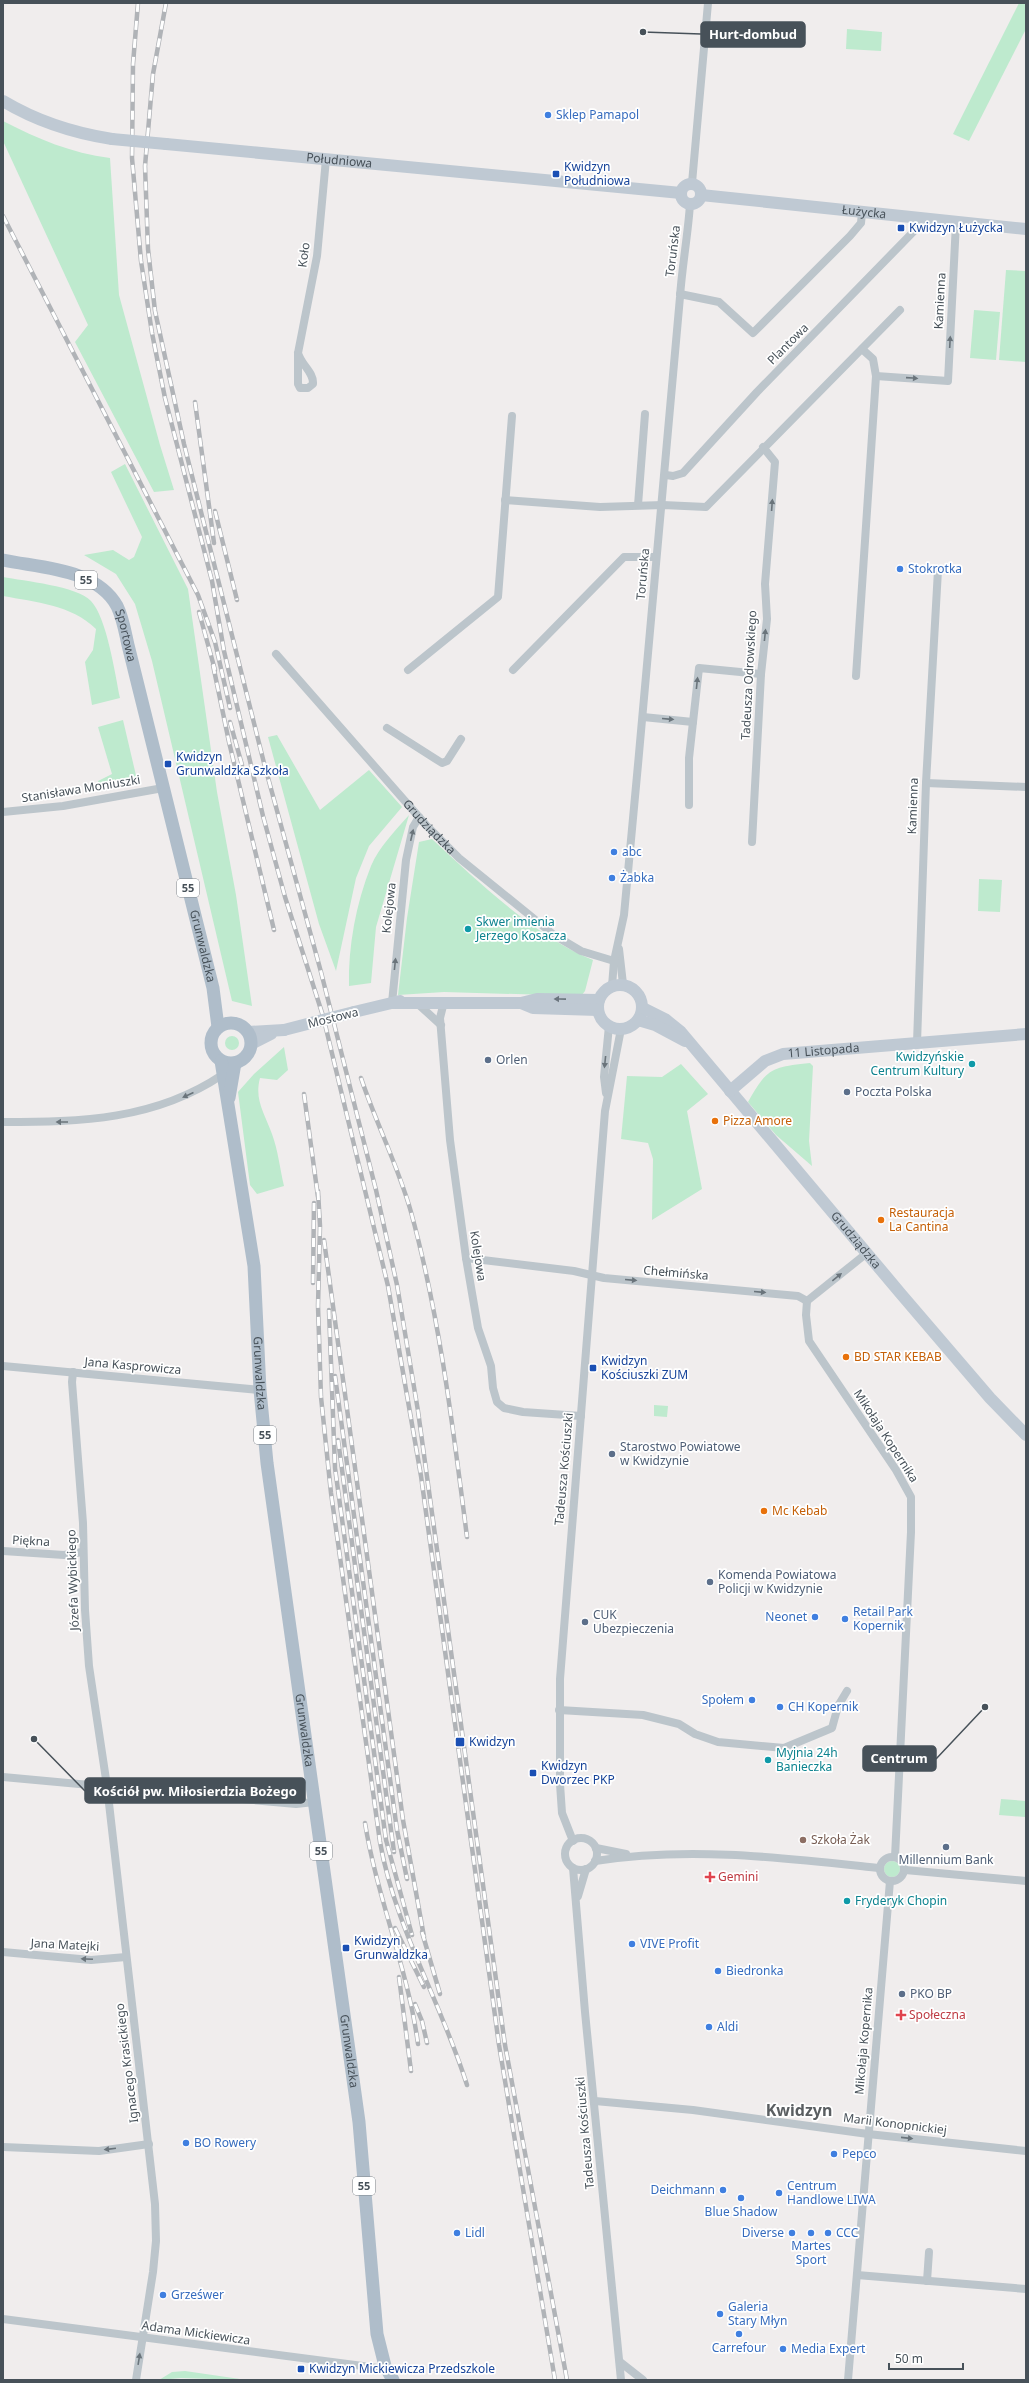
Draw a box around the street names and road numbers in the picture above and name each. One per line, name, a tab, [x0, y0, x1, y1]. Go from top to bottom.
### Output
street label: Południowa	[306, 148, 373, 172]
street label: Łużycka	[841, 201, 887, 222]
street label: Toruńska	[661, 224, 684, 278]
street label: Koło	[293, 241, 314, 269]
street label: Kamienna	[930, 272, 949, 330]
street label: Plantowa	[763, 319, 812, 368]
street label: Toruńska	[632, 547, 653, 600]
road number: 55	[75, 571, 97, 589]
street label: Sportowa	[111, 606, 141, 663]
street label: Tadeusza Odrowskiego	[737, 610, 760, 740]
street label: Stanisława Moniuszki	[20, 771, 142, 806]
street label: Kamienna	[903, 777, 922, 835]
street label: Grudziądzka	[399, 795, 460, 858]
road number: 55	[177, 879, 199, 897]
street label: Kolejowa	[377, 882, 400, 934]
street label: Grunwaldzka	[186, 908, 220, 984]
street label: Mostowa	[306, 1003, 360, 1032]
street label: 11 Listopada	[787, 1039, 860, 1062]
street label: Grudziądzka	[827, 1207, 885, 1272]
street label: Kolejowa	[466, 1229, 491, 1282]
street label: Chełmińska	[643, 1261, 709, 1284]
street label: Grunwaldzka	[249, 1336, 271, 1411]
street label: Jana Kasprowicza	[83, 1353, 182, 1378]
street label: Mikołaja Kopernika	[850, 1386, 923, 1486]
street label: Tadeusza Kościuszki	[550, 1412, 577, 1526]
road number: 55	[254, 1426, 276, 1444]
street label: Józefa Wybickiego	[62, 1529, 83, 1632]
street label: Piękna	[12, 1531, 50, 1550]
street label: Grunwaldzka	[291, 1692, 318, 1768]
road number: 55	[310, 1842, 332, 1860]
street label: Jana Matejki	[29, 1934, 100, 1955]
street label: Mikołaja Kopernika	[850, 1986, 877, 2095]
street label: Ignacego Krasickiego	[111, 2002, 142, 2124]
street label: Grunwaldzka	[336, 2013, 363, 2089]
street label: Tadeusza Kościuszki	[571, 2076, 598, 2190]
street label: Marii Konopnickiej	[842, 2109, 948, 2138]
road number: 55	[353, 2177, 375, 2195]
street label: Adama Mickiewicza	[141, 2316, 251, 2349]

